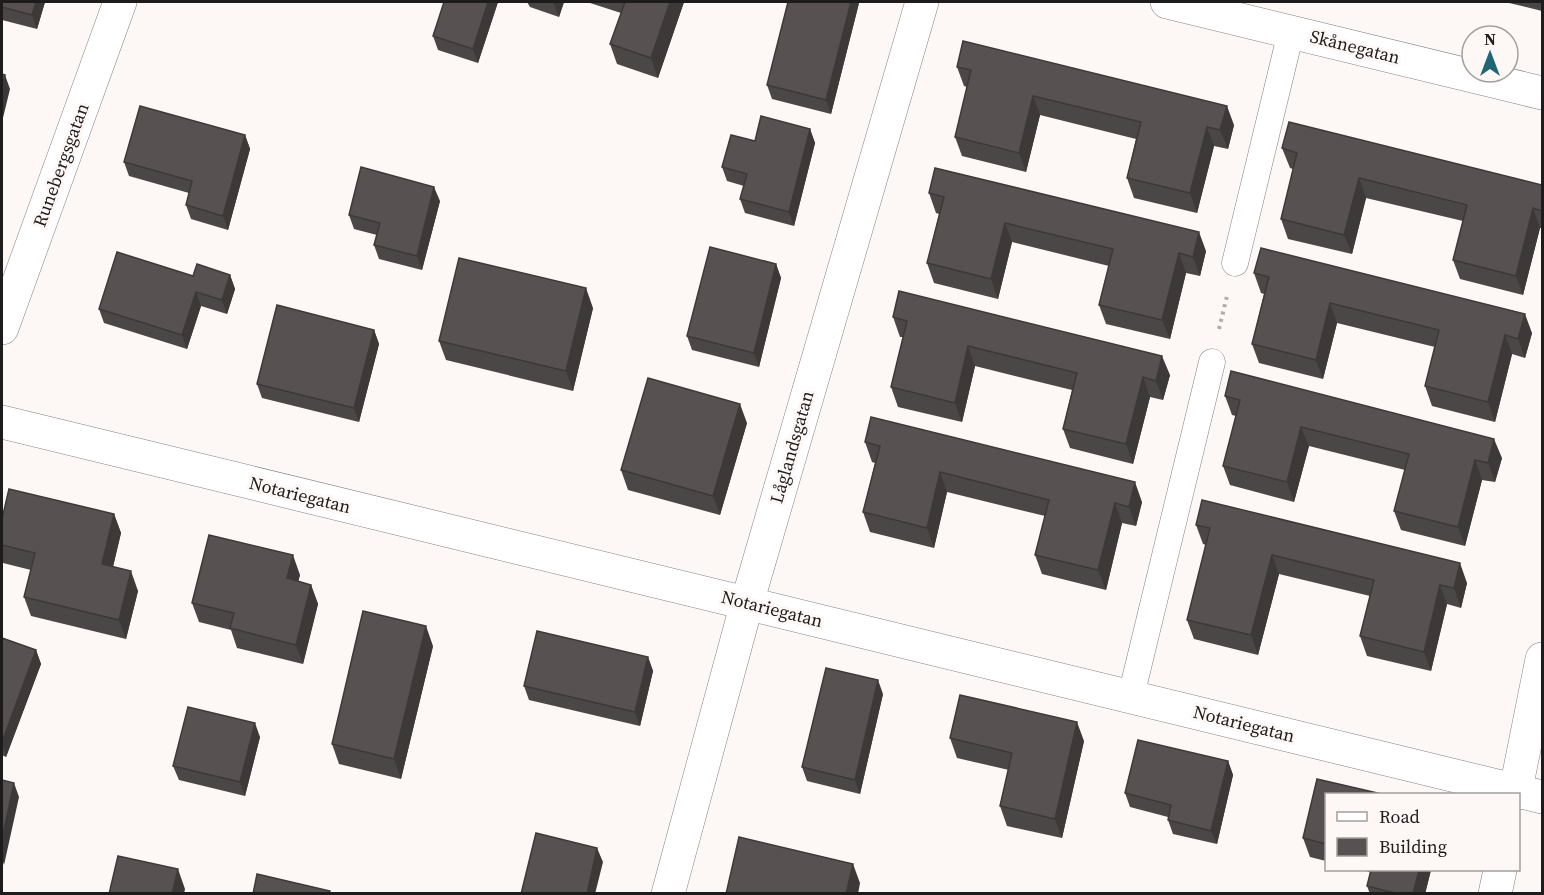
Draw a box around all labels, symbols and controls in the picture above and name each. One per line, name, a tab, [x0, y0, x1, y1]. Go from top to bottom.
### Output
street label: Skånegatan	[1307, 23, 1403, 70]
north arrow	[1460, 24, 1520, 84]
text: N	[1484, 28, 1496, 50]
street label: Runebergsgatan	[27, 99, 95, 230]
street label: Låglandsgatan	[764, 388, 820, 506]
street label: Notariegatan	[247, 470, 354, 519]
street label: Notariegatan	[719, 584, 826, 633]
street label: Notariegatan	[1191, 699, 1298, 748]
legend	[1325, 793, 1520, 871]
text: Road	[1379, 804, 1420, 829]
text: Building	[1379, 834, 1447, 859]

